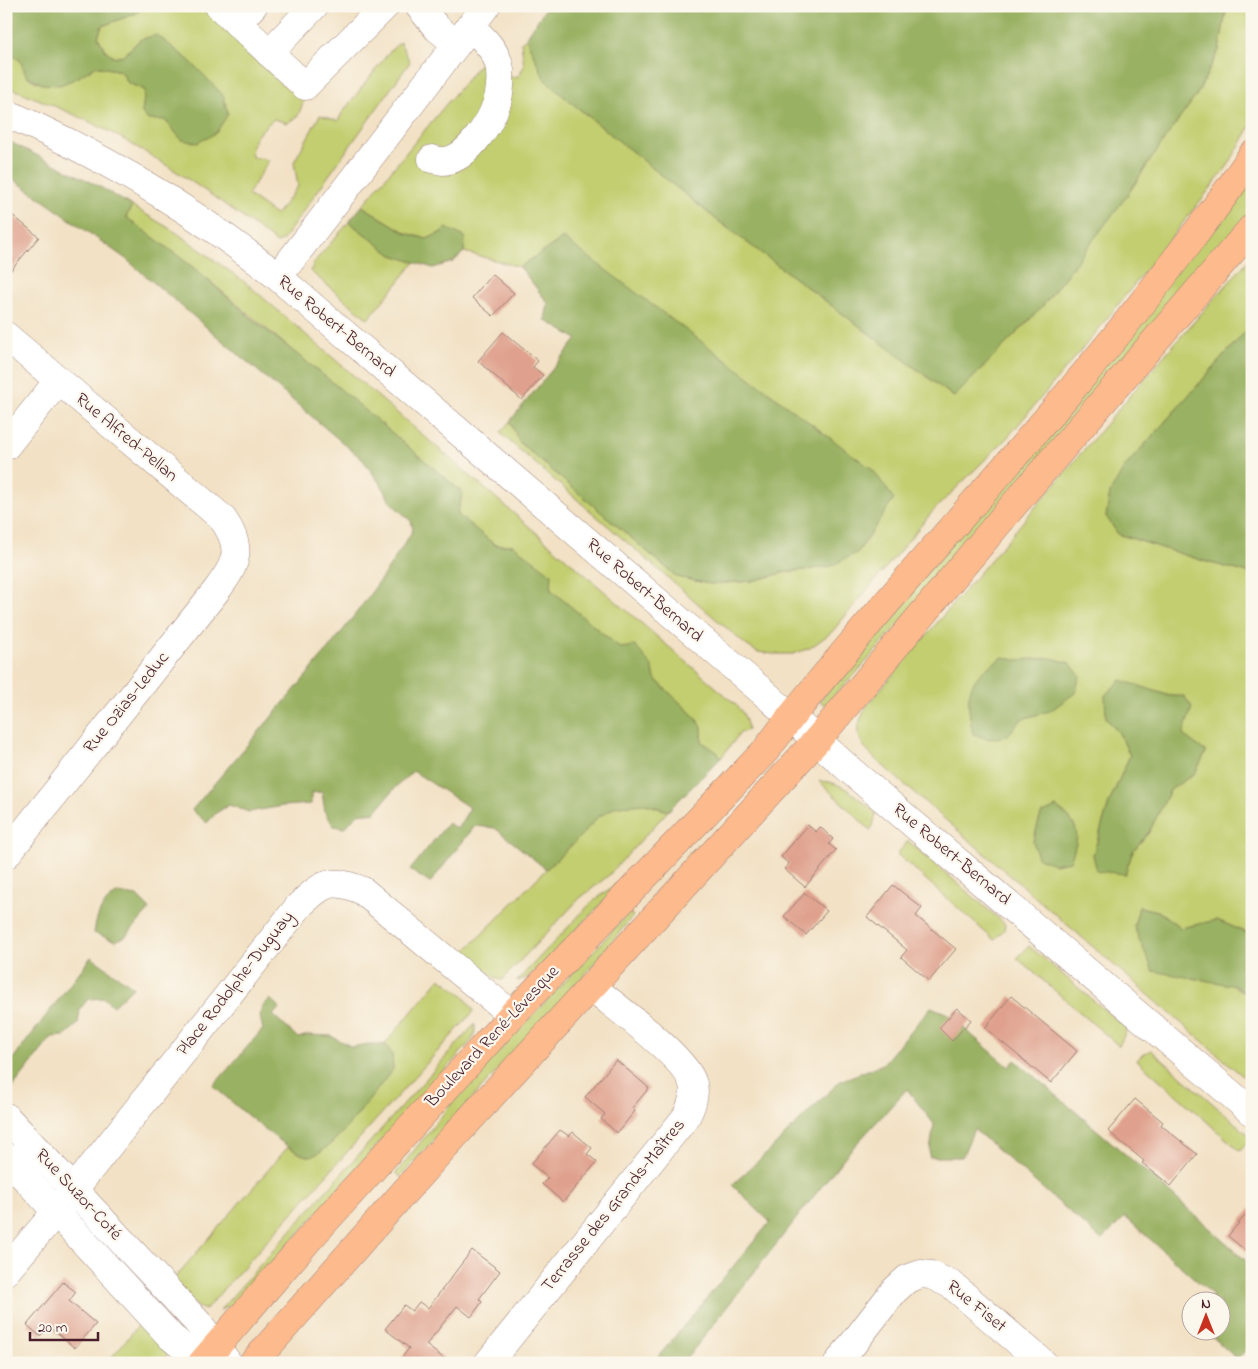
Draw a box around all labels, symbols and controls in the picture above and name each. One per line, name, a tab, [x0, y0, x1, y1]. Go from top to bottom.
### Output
street label: Rue Robert-Bernard	[271, 270, 401, 384]
street label: Rue Alfred-Pellan	[69, 387, 183, 489]
street label: Rue Robert-Bernard	[580, 533, 708, 649]
street label: Rue Ozias-Leduc	[78, 647, 176, 759]
street label: Rue Robert-Bernard	[886, 798, 1016, 912]
street label: Place Rodolphe-Duguay	[171, 906, 302, 1063]
street label: Boulevard René-Lévesque	[419, 959, 567, 1115]
street label: Terrasse des Grands-Maîtres	[536, 1114, 692, 1298]
street label: Rue Suzor-Coté	[29, 1143, 128, 1247]
street label: Rue Fiset	[940, 1275, 1012, 1339]
north arrow	[1180, 1292, 1230, 1342]
text: N	[1201, 1294, 1211, 1315]
scale bar	[30, 1309, 98, 1341]
text: 20 m	[38, 1317, 68, 1339]

